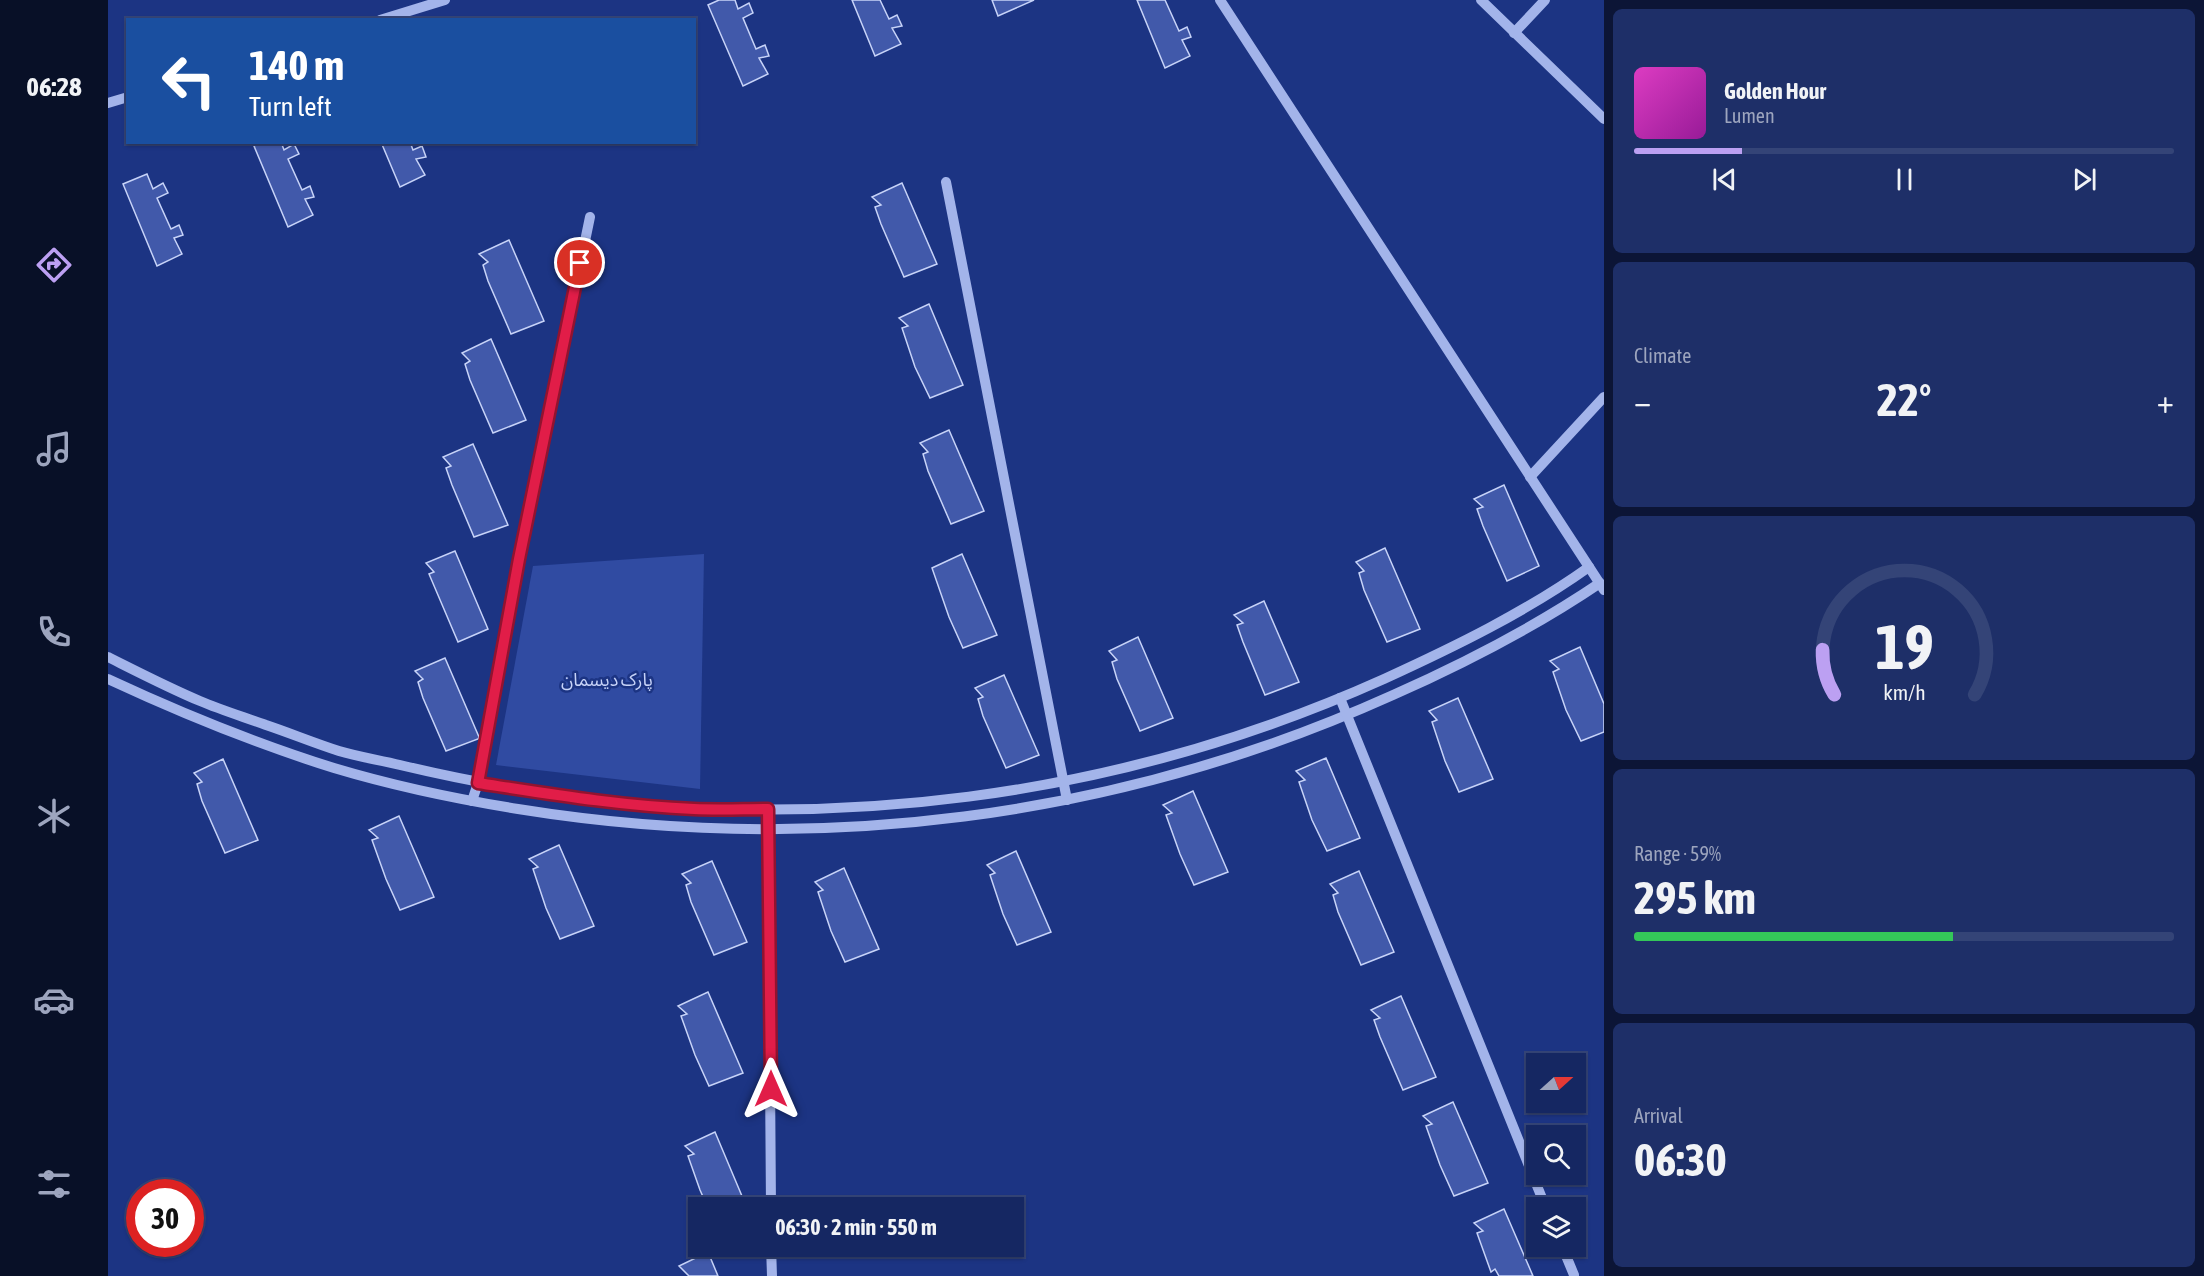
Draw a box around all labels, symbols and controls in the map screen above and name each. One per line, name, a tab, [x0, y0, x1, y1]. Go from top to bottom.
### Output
text: 140 m	[249, 41, 344, 89]
icon: left	[150, 42, 228, 120]
text: 06:28	[26, 71, 82, 102]
text: Golden Hour	[1724, 78, 1826, 104]
text: Turn left	[249, 91, 332, 122]
text: Lumen	[1724, 104, 1775, 127]
icon: previous	[1708, 163, 1741, 196]
icon: pause	[1888, 163, 1921, 196]
icon: next	[2068, 163, 2101, 196]
pin	[554, 237, 605, 288]
icon: directions	[33, 244, 75, 286]
icon: arrive	[563, 246, 596, 279]
text: Climate	[1634, 344, 1691, 367]
text: 22°	[1877, 374, 1931, 426]
text: −	[1634, 382, 1651, 420]
text: +	[2157, 382, 2174, 420]
icon: music	[33, 428, 75, 470]
icon: phone	[33, 611, 75, 653]
text: 19	[1875, 611, 1933, 682]
park label: پارک دیسمان	[561, 669, 653, 691]
text: km/h	[1883, 680, 1925, 705]
icon: climate	[33, 795, 75, 837]
text: Range · 59%	[1634, 842, 1721, 865]
text: 295 km	[1634, 872, 1756, 924]
icon: car	[33, 979, 75, 1021]
north arrow	[1526, 1053, 1586, 1113]
map controls	[1526, 1053, 1586, 1257]
position arrow	[739, 1057, 803, 1121]
text: Arrival	[1634, 1104, 1683, 1127]
button: search	[1526, 1125, 1586, 1185]
text: 06:30	[1634, 1134, 1727, 1186]
icon: filters	[33, 1163, 75, 1205]
speed limit sign: 30	[126, 1179, 204, 1257]
button: layers	[1526, 1197, 1586, 1257]
text: 06:30 · 2 min · 550 m	[775, 1214, 937, 1240]

